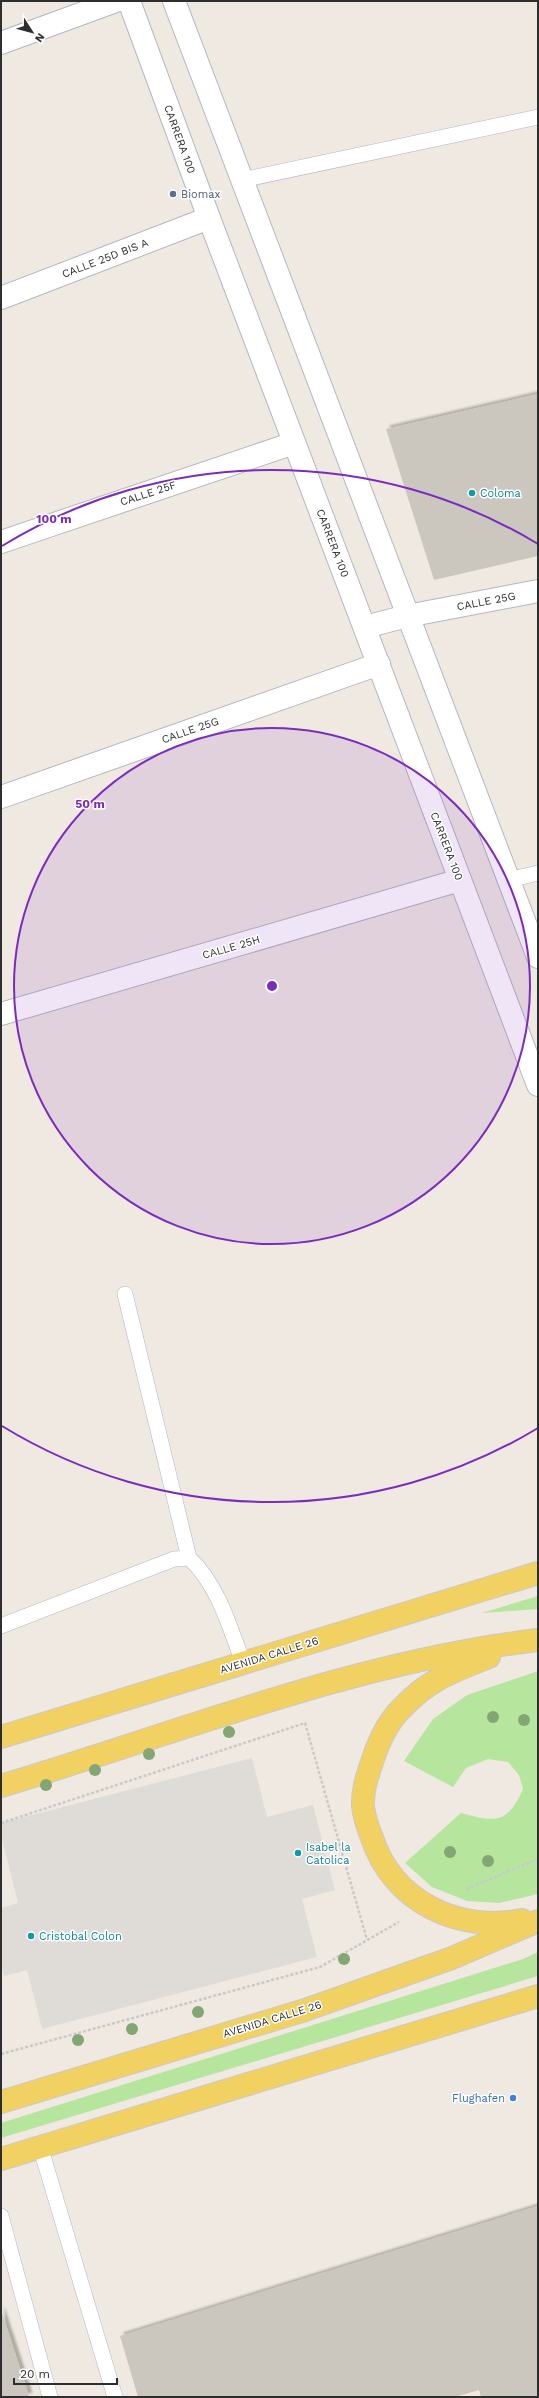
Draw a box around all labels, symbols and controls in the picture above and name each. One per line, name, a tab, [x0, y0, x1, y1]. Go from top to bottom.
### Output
north arrow	[12, 12, 52, 52]
text: N	[32, 30, 47, 45]
street label: CARRERA 100	[161, 103, 198, 175]
place label: Biomax	[181, 188, 220, 201]
marker: Biomax	[168, 189, 178, 199]
street label: CALLE 25D BIS A	[60, 236, 150, 281]
street label: CALLE 25F	[118, 478, 178, 509]
place label: Coloma	[480, 487, 521, 500]
marker: Coloma	[467, 488, 477, 498]
street label: CARRERA 100	[314, 507, 352, 579]
text: 100 m	[36, 512, 72, 526]
street label: CALLE 25G	[456, 589, 517, 614]
street label: CALLE 25G	[160, 715, 220, 746]
text: 50 m	[75, 797, 105, 811]
street label: CARRERA 100	[428, 810, 466, 882]
street label: CALLE 25H	[201, 933, 262, 962]
centre of rings	[265, 979, 279, 993]
street label: AVENIDA CALLE 26	[218, 1634, 320, 1677]
place label: Isabel la Catolica	[306, 1841, 351, 1867]
marker: Isabel la Catolica	[293, 1848, 303, 1858]
place label: Cristobal Colon	[39, 1930, 122, 1943]
marker: Cristobal Colon	[26, 1931, 36, 1941]
street label: AVENIDA CALLE 26	[221, 1998, 323, 2041]
place label: Flughafen	[452, 2092, 505, 2105]
marker: Flughafen	[508, 2093, 518, 2103]
scale bar	[14, 2360, 117, 2386]
text: 20 m	[20, 2367, 50, 2381]

